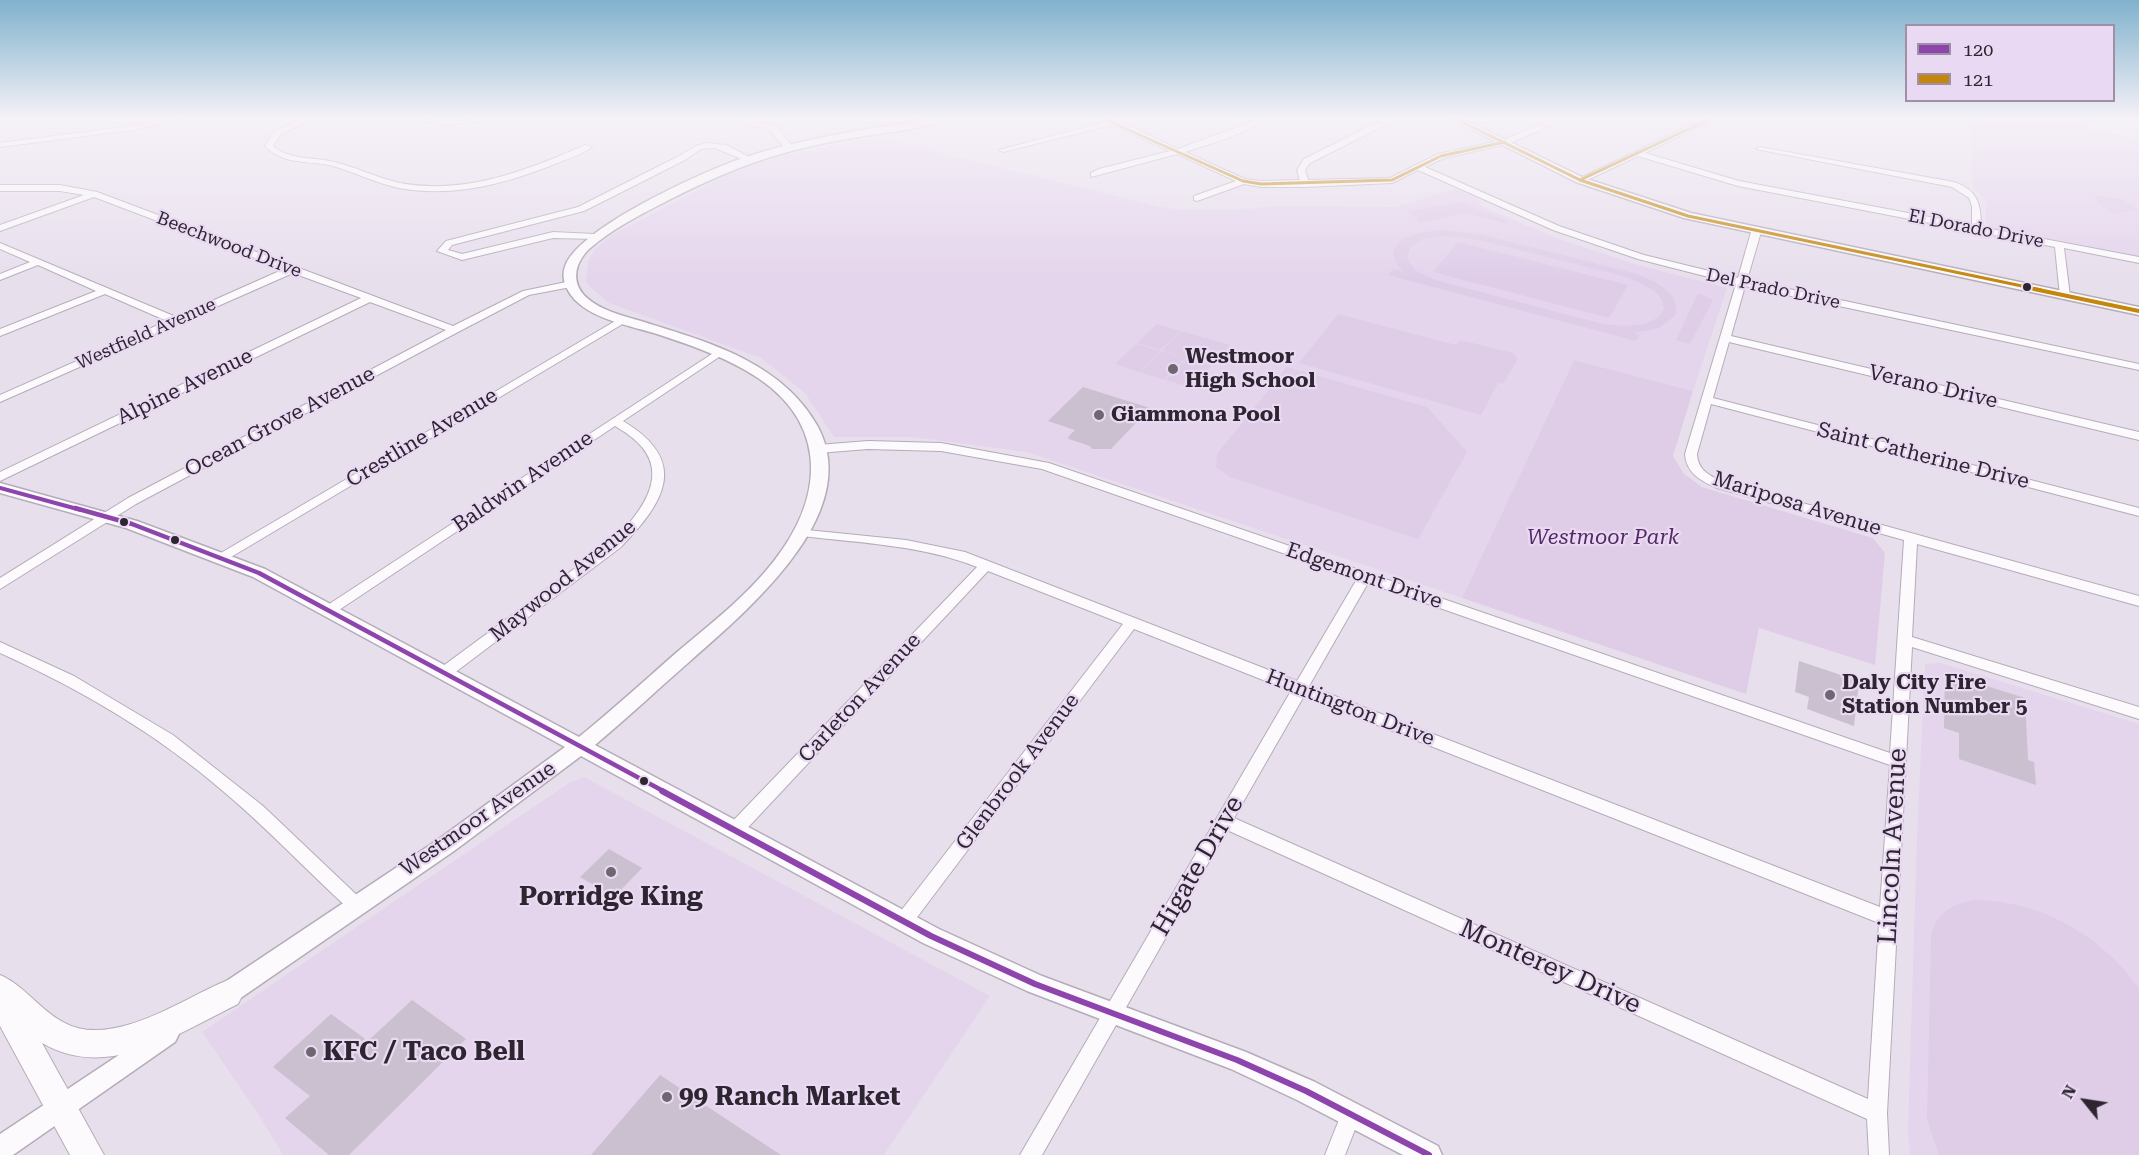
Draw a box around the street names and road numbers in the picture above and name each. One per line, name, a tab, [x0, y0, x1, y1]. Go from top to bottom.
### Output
street label: El Dorado Drive	[1906, 205, 2046, 253]
street label: Beechwood Drive	[154, 207, 304, 283]
street label: Del Prado Drive	[1704, 264, 1842, 314]
street label: Westfield Avenue	[73, 293, 219, 375]
street label: Alpine Avenue	[113, 343, 257, 431]
street label: Verano Drive	[1866, 360, 2000, 414]
street label: Ocean Grove Avenue	[181, 361, 379, 483]
street label: Crestline Avenue	[342, 383, 502, 493]
street label: Saint Catherine Drive	[1814, 417, 2032, 495]
street label: Baldwin Avenue	[448, 426, 598, 538]
street label: Mariposa Avenue	[1710, 466, 1884, 542]
street label: Maywood Avenue	[485, 514, 641, 648]
street label: Edgemont Drive	[1283, 537, 1445, 615]
street label: Carleton Avenue	[794, 628, 926, 768]
street label: Huntington Drive	[1262, 664, 1438, 752]
street label: Glenbrook Avenue	[951, 689, 1085, 855]
street label: Lincoln Avenue	[1872, 747, 1914, 945]
street label: Westmoor Avenue	[395, 756, 561, 882]
street label: Higate Drive	[1145, 791, 1251, 941]
street label: Monterey Drive	[1454, 913, 1646, 1021]

